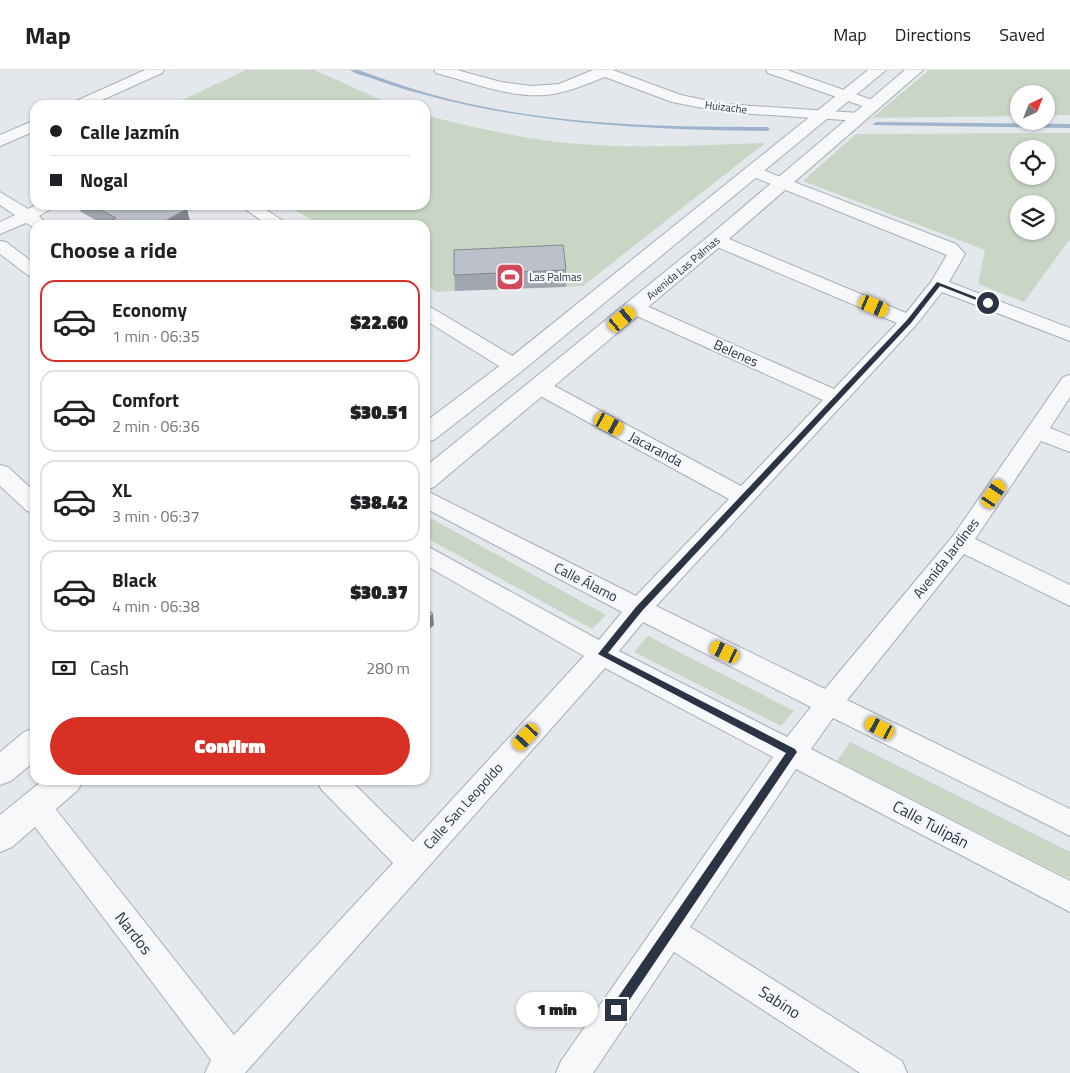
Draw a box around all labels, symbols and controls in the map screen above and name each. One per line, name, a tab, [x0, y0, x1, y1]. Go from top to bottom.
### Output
text: Map	[25, 17, 71, 53]
text: Map	[833, 21, 867, 48]
text: Directions	[895, 21, 971, 48]
text: Saved	[999, 21, 1045, 48]
north arrow	[1010, 85, 1055, 130]
map controls	[1010, 85, 1055, 240]
street label: Huizache	[704, 96, 748, 118]
text: Calle Jazmín	[80, 117, 180, 146]
button: locate	[1010, 140, 1055, 185]
text: Nogal	[80, 165, 128, 194]
button: layers	[1010, 195, 1055, 240]
street label: Avenida Las Palmas	[643, 232, 723, 304]
text: Choose a ride	[50, 233, 177, 267]
sports icon: Las Palmas	[495, 262, 525, 292]
place label: Las Palmas	[529, 269, 582, 285]
route start	[977, 292, 999, 314]
car	[857, 293, 890, 319]
text: Economy	[112, 295, 187, 324]
icon: car	[52, 299, 97, 344]
car	[605, 304, 638, 334]
text: $22.60	[350, 307, 408, 336]
text: 1 min · 06:35	[112, 324, 200, 348]
street label: Belenes	[710, 333, 762, 372]
text: Comfort	[112, 385, 179, 414]
icon: car	[52, 389, 97, 434]
text: $30.51	[350, 397, 408, 426]
car	[592, 410, 625, 438]
text: 2 min · 06:36	[112, 414, 200, 438]
street label: Jacaranda	[626, 426, 687, 471]
text: XL	[112, 475, 132, 504]
car	[979, 477, 1008, 511]
icon: car	[52, 479, 97, 524]
text: $38.42	[350, 487, 408, 516]
text: 3 min · 06:37	[112, 504, 200, 528]
street label: Avenida Jardines	[907, 513, 984, 602]
street label: Calle Álamo	[551, 557, 622, 607]
text: Black	[112, 565, 157, 594]
icon: car	[52, 569, 97, 614]
text: $30.37	[350, 577, 408, 606]
text: 4 min · 06:38	[112, 594, 200, 618]
car	[708, 639, 741, 665]
text: Cash	[90, 653, 129, 682]
icon: cash	[50, 654, 78, 682]
text: 280 m	[366, 656, 410, 680]
car	[863, 715, 896, 741]
button: Confirm	[50, 717, 410, 775]
car	[510, 721, 541, 753]
street label: Calle San Leopoldo	[418, 758, 507, 854]
street label: Calle Tulipán	[889, 794, 973, 854]
street label: Nardos	[110, 906, 158, 960]
street label: Sabino	[754, 980, 806, 1024]
callout: 1 min	[516, 992, 598, 1028]
text: 1 min	[537, 997, 577, 1021]
route end	[605, 999, 627, 1021]

